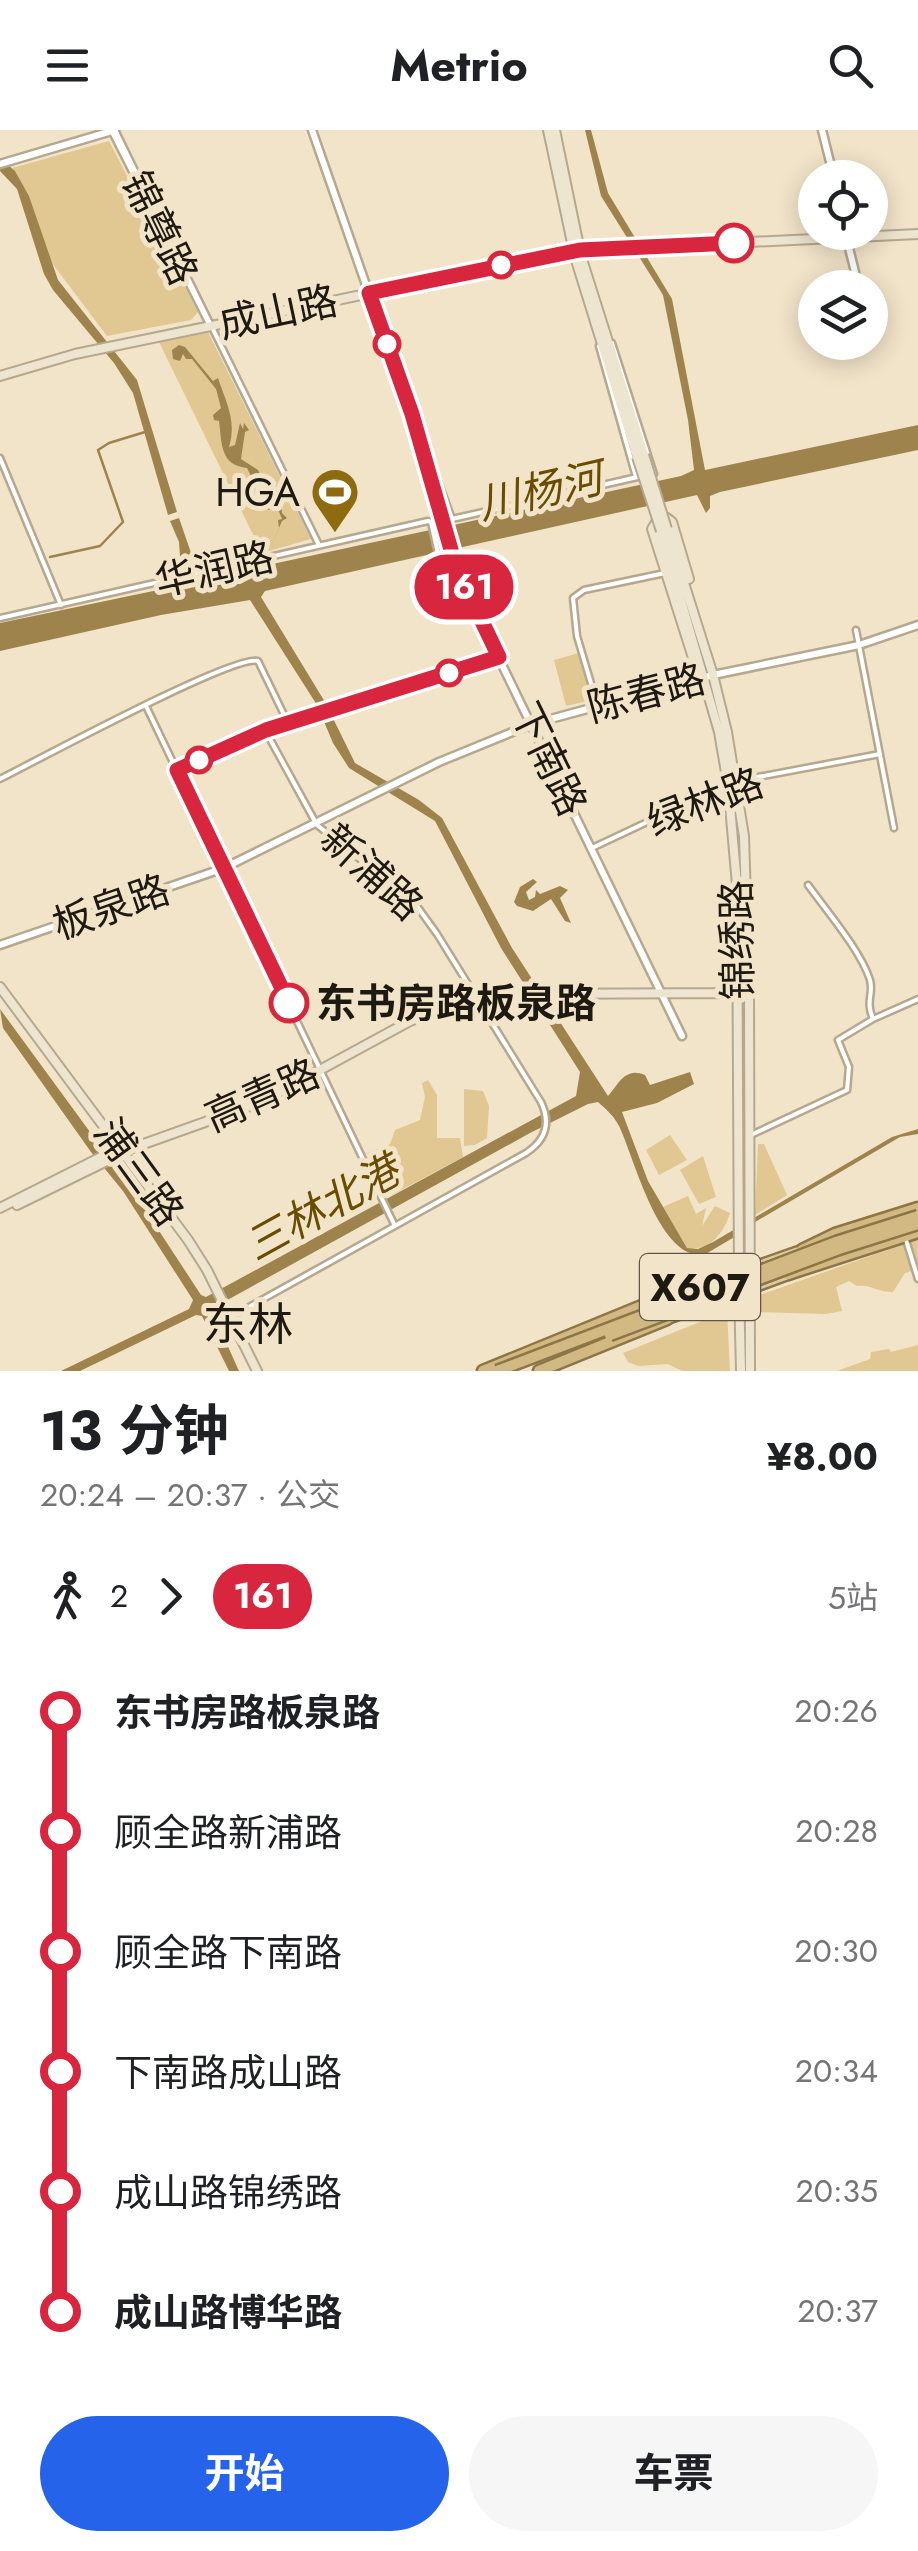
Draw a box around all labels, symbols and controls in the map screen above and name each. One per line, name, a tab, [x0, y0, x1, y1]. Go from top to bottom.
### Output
text: Metrio	[390, 33, 528, 98]
icon: menu	[40, 38, 95, 93]
icon: search	[823, 38, 878, 93]
map controls	[798, 160, 888, 360]
button: locate	[798, 160, 888, 250]
street label: 锦尊路	[108, 161, 212, 295]
unlabelled marker	[715, 224, 753, 262]
unlabelled marker	[488, 252, 514, 278]
button: layers	[798, 270, 888, 360]
street label: 成山路	[213, 271, 343, 353]
unlabelled marker	[374, 331, 400, 357]
water label: 川杨河	[472, 446, 615, 535]
place label: HGA	[215, 463, 301, 521]
sports icon: HGA	[309, 466, 361, 534]
street label: 华润路	[149, 527, 279, 611]
line badge: 161	[406, 554, 522, 620]
text: 161	[434, 562, 494, 612]
street label: 陈春路	[581, 649, 711, 737]
unlabelled marker	[436, 660, 462, 686]
street label: 下南路	[497, 692, 601, 826]
unlabelled marker	[186, 747, 212, 773]
street label: 绿林路	[639, 753, 771, 851]
street label: 新浦路	[308, 810, 436, 934]
street label: 板泉路	[45, 860, 177, 954]
street label: 锦绣路	[707, 880, 767, 1000]
place label: 东书房路板泉路	[316, 974, 596, 1032]
marker: 东书房路板泉路	[270, 984, 308, 1022]
street label: 高青路	[195, 1044, 329, 1146]
street label: 浦三路	[80, 1106, 198, 1238]
water label: 三林北港	[234, 1138, 415, 1275]
road number: X607	[640, 1254, 760, 1320]
district label: 东林	[203, 1292, 293, 1357]
text: 13 分钟	[40, 1391, 229, 1471]
text: ¥8.00	[767, 1429, 878, 1484]
text: 20:24 – 20:37 · 公交	[40, 1472, 340, 1518]
icon: walk	[40, 1569, 95, 1624]
icon: forward	[143, 1569, 198, 1624]
text: 161	[233, 1571, 292, 1621]
text: 2	[110, 1573, 128, 1619]
text: 5站	[828, 1575, 878, 1621]
text: 东书房路板泉路	[114, 1685, 380, 1740]
text: 20:26	[794, 1688, 878, 1734]
text: 顾全路新浦路	[114, 1805, 342, 1860]
text: 20:28	[795, 1808, 878, 1854]
text: 顾全路下南路	[114, 1925, 342, 1980]
text: 20:30	[794, 1928, 878, 1974]
text: 下南路成山路	[114, 2045, 342, 2100]
text: 20:34	[795, 2048, 878, 2094]
text: 成山路锦绣路	[114, 2165, 342, 2220]
text: 20:35	[795, 2168, 878, 2214]
text: 成山路博华路	[114, 2285, 342, 2340]
text: 20:37	[797, 2288, 878, 2334]
button: 开始	[40, 2416, 449, 2531]
button: 车票	[469, 2416, 878, 2531]

